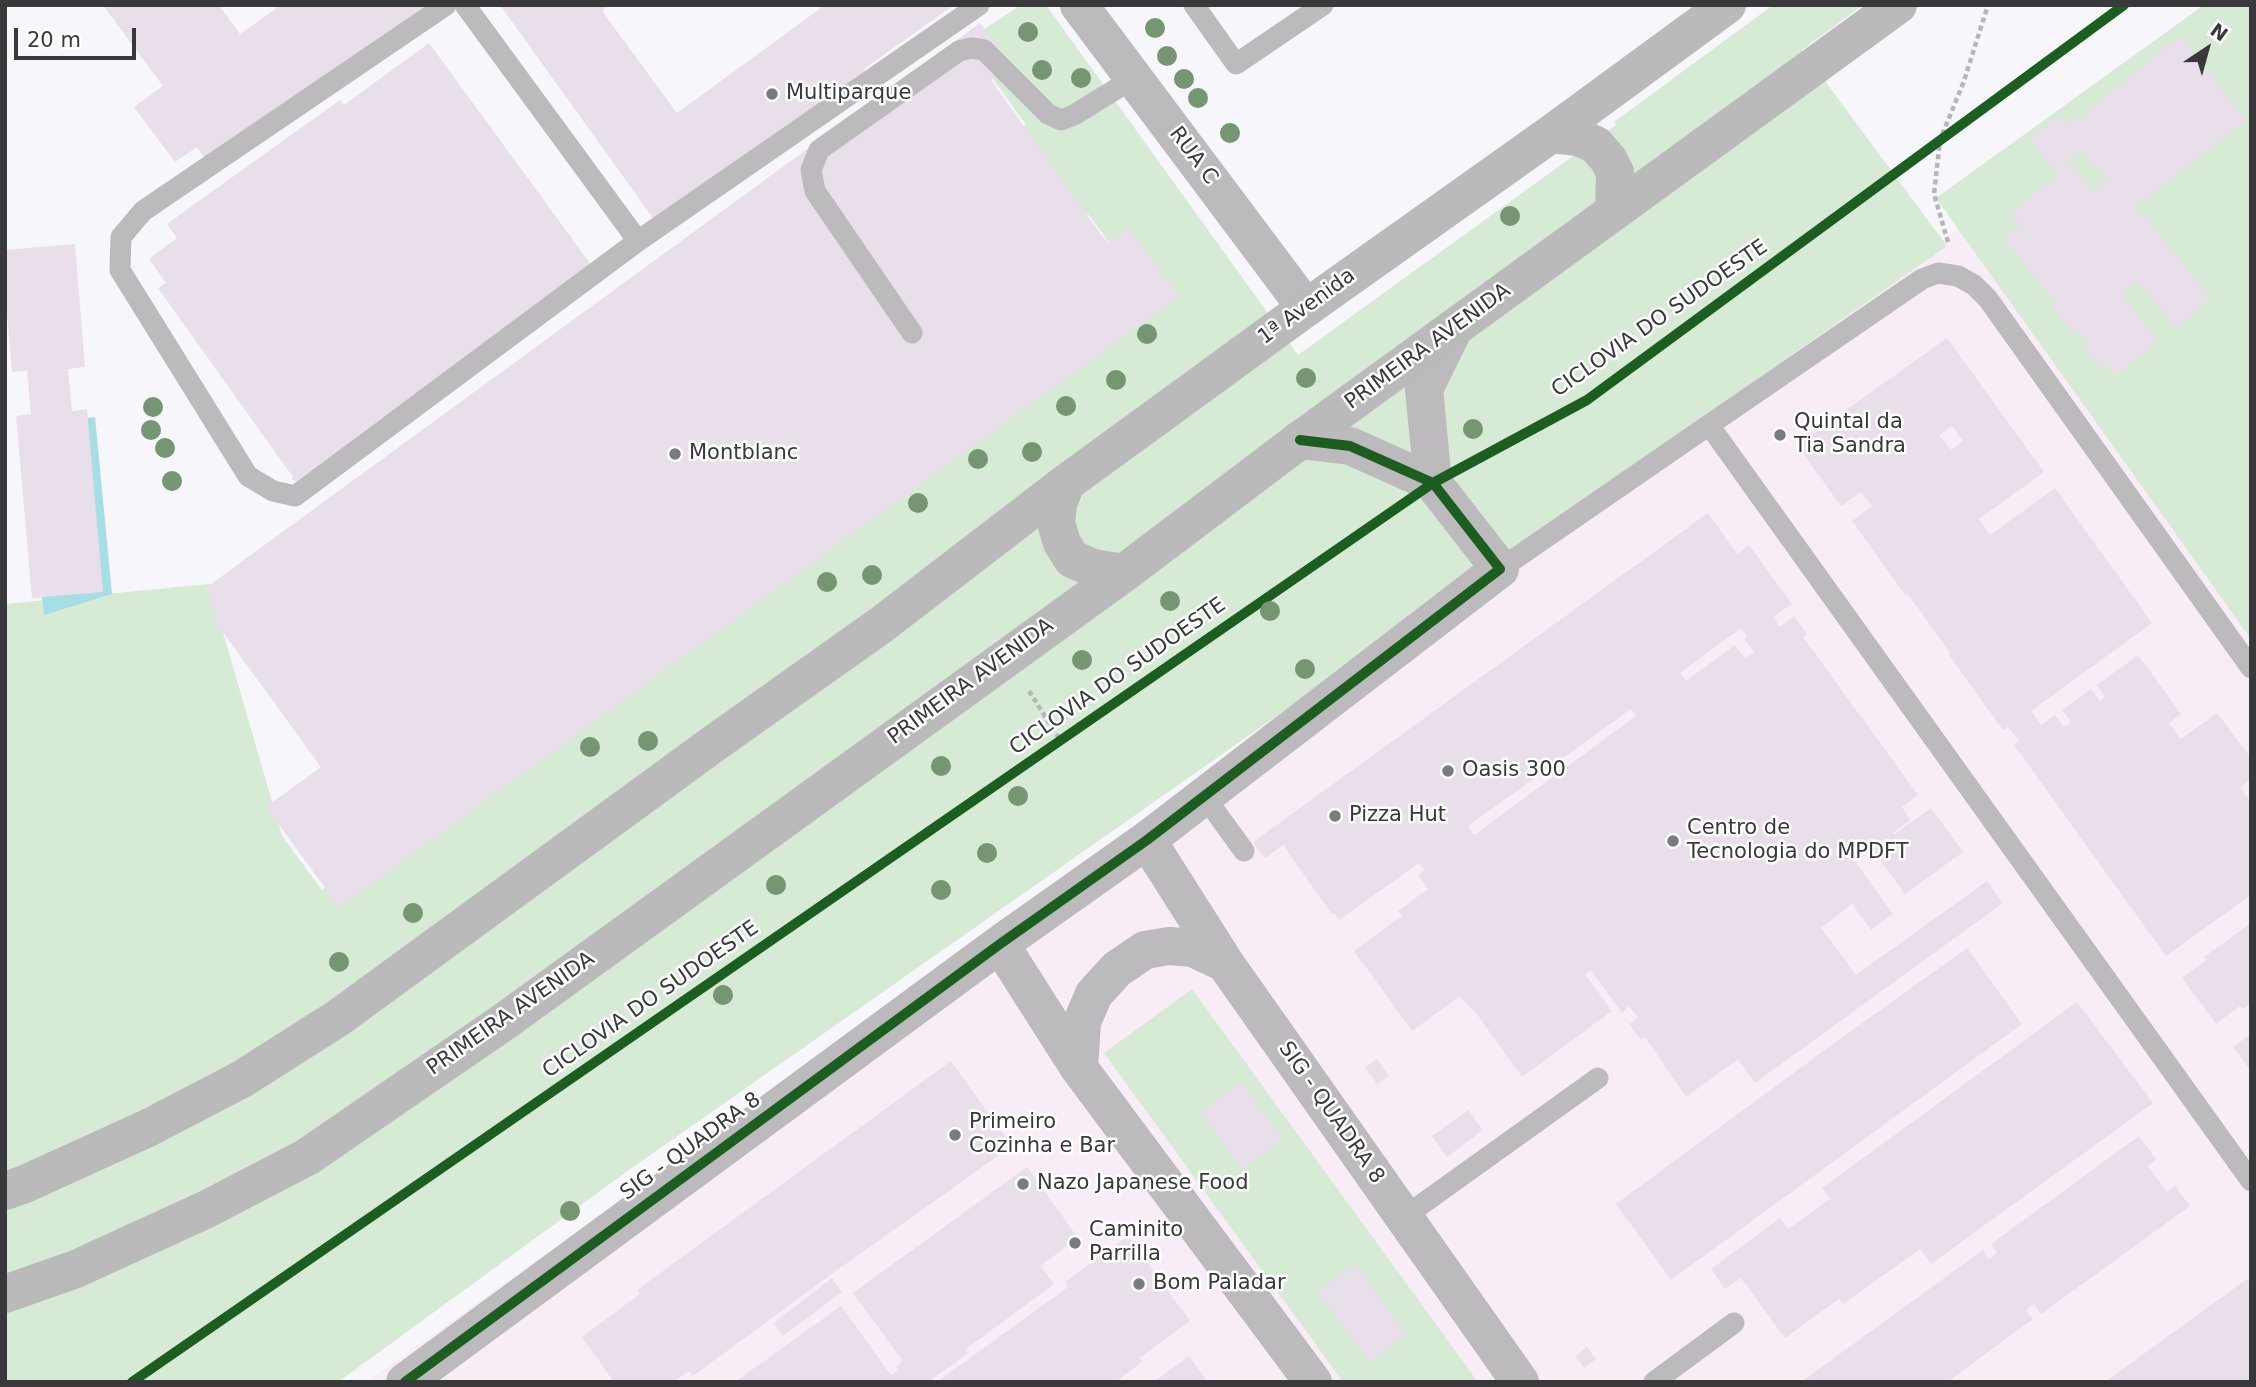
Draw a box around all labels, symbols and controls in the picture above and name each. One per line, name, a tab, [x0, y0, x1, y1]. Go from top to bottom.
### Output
scale bar	[18, 14, 140, 58]
north arrow	[2172, 14, 2242, 84]
text: N	[2206, 18, 2232, 46]
text: 20 m	[27, 28, 81, 52]
place label: Multiparque	[786, 81, 911, 107]
marker: Multiparque	[764, 86, 780, 102]
street label: RUA C	[1163, 122, 1223, 190]
street label: CICLOVIA DO SUDOESTE	[1547, 235, 1773, 403]
street label: 1ª Avenida	[1254, 263, 1360, 351]
street label: PRIMEIRA AVENIDA	[1340, 278, 1516, 416]
place label: Quintal da Tia Sandra	[1794, 410, 1906, 460]
marker: Quintal da Tia Sandra	[1772, 427, 1788, 443]
place label: Montblanc	[689, 441, 798, 467]
marker: Montblanc	[667, 446, 683, 462]
street label: CICLOVIA DO SUDOESTE	[1005, 593, 1231, 761]
street label: PRIMEIRA AVENIDA	[883, 613, 1059, 751]
place label: Oasis 300	[1462, 758, 1566, 784]
marker: Oasis 300	[1440, 763, 1456, 779]
place label: Pizza Hut	[1349, 803, 1446, 829]
marker: Pizza Hut	[1327, 808, 1343, 824]
place label: Centro de Tecnologia do MPDFT	[1687, 816, 1909, 866]
marker: Centro de Tecnologia do MPDFT	[1665, 833, 1681, 849]
street label: CICLOVIA DO SUDOESTE	[538, 916, 764, 1084]
street label: PRIMEIRA AVENIDA	[422, 947, 600, 1081]
street label: SIG - QUADRA 8	[1273, 1037, 1389, 1189]
street label: SIG - QUADRA 8	[616, 1088, 766, 1206]
place label: Primeiro Cozinha e Bar	[969, 1110, 1115, 1160]
marker: Primeiro Cozinha e Bar	[947, 1127, 963, 1143]
place label: Nazo Japanese Food	[1037, 1171, 1249, 1197]
marker: Nazo Japanese Food	[1015, 1176, 1031, 1192]
place label: Caminito Parrilla	[1089, 1218, 1183, 1268]
marker: Caminito Parrilla	[1067, 1235, 1083, 1251]
place label: Bom Paladar	[1153, 1271, 1286, 1297]
marker: Bom Paladar	[1131, 1276, 1147, 1292]

